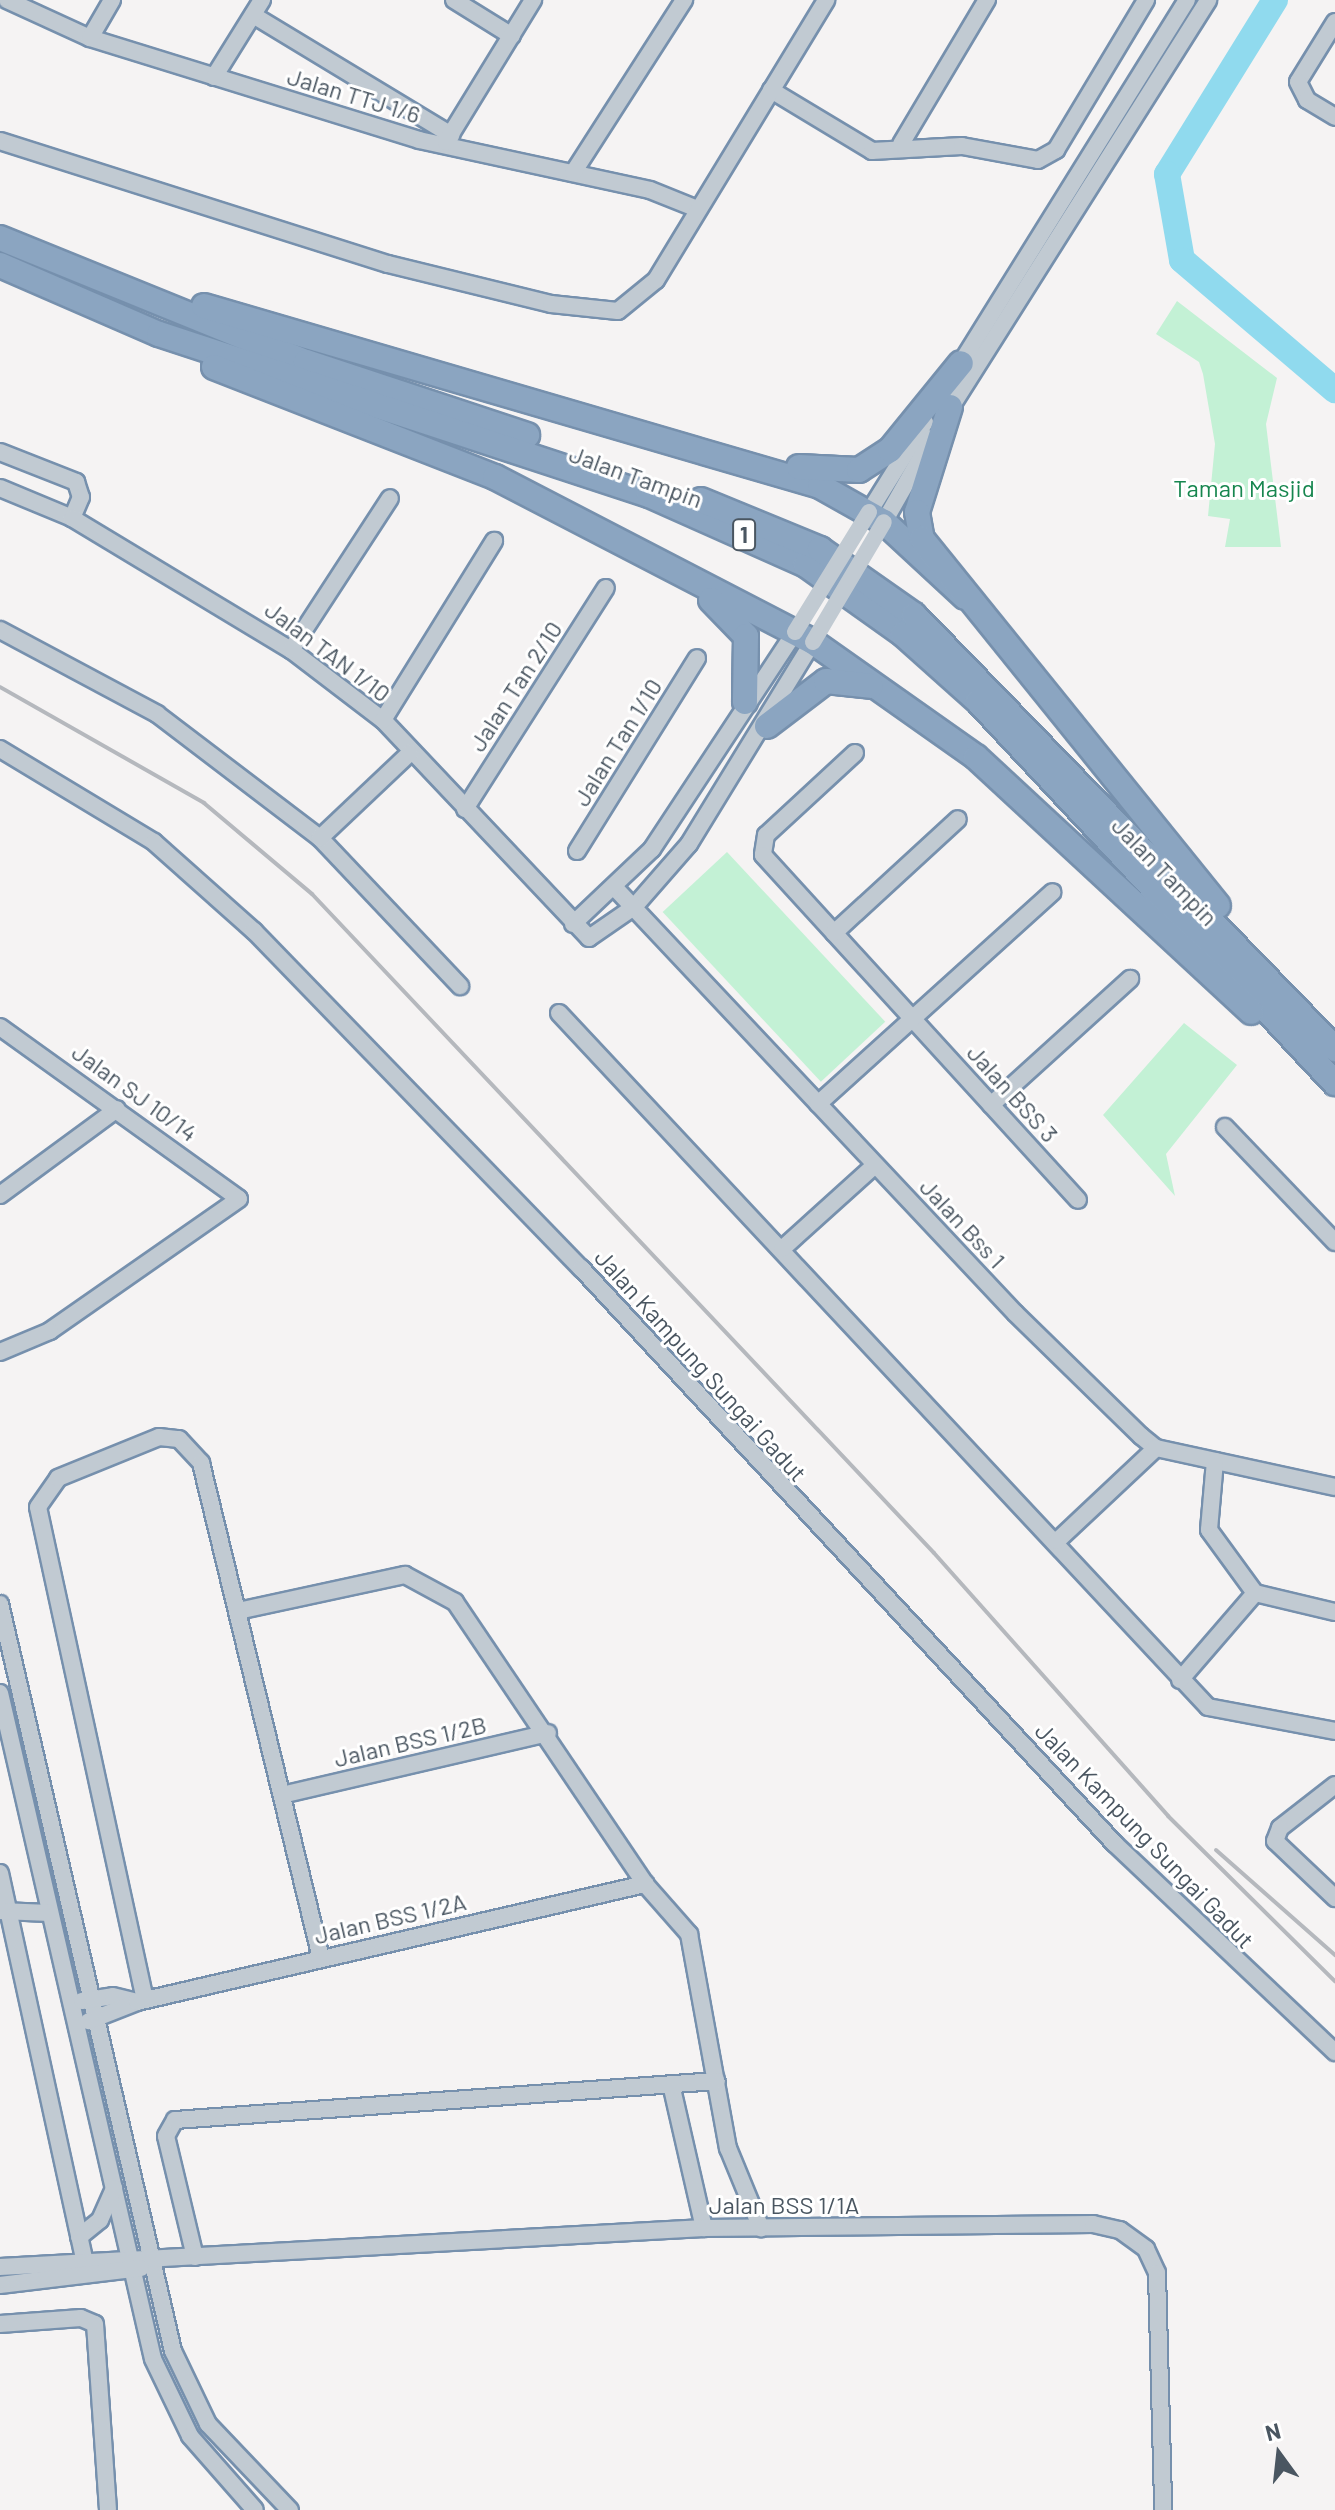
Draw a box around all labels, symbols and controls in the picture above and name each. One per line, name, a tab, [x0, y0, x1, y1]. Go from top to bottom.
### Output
street label: Jalan TTJ 1/6	[284, 61, 424, 129]
street label: Jalan Tampin	[566, 439, 706, 513]
park label: Taman Masjid	[1173, 474, 1315, 502]
road number: 1	[732, 517, 756, 553]
street label: Jalan TAN 1/10	[260, 595, 396, 707]
street label: Jalan Tan 2/10	[462, 616, 568, 756]
street label: Jalan Tan 1/10	[566, 673, 668, 811]
street label: Jalan Tampin	[1106, 811, 1224, 931]
street label: Jalan SJ 10/14	[67, 1037, 203, 1147]
street label: Jalan BSS 3	[962, 1038, 1064, 1148]
street label: Jalan Bss 1	[914, 1172, 1012, 1274]
street label: Jalan Kampung Sungai Gadut	[589, 1243, 813, 1487]
street label: Jalan BSS 1/2B	[331, 1709, 489, 1773]
street label: Jalan Kampung Sungai Gadut	[1030, 1716, 1260, 1954]
street label: Jalan BSS 1/2A	[311, 1887, 469, 1949]
street label: Jalan BSS 1/1A	[709, 2191, 859, 2219]
north arrow	[1239, 2414, 1319, 2494]
text: N	[1262, 2416, 1283, 2445]

